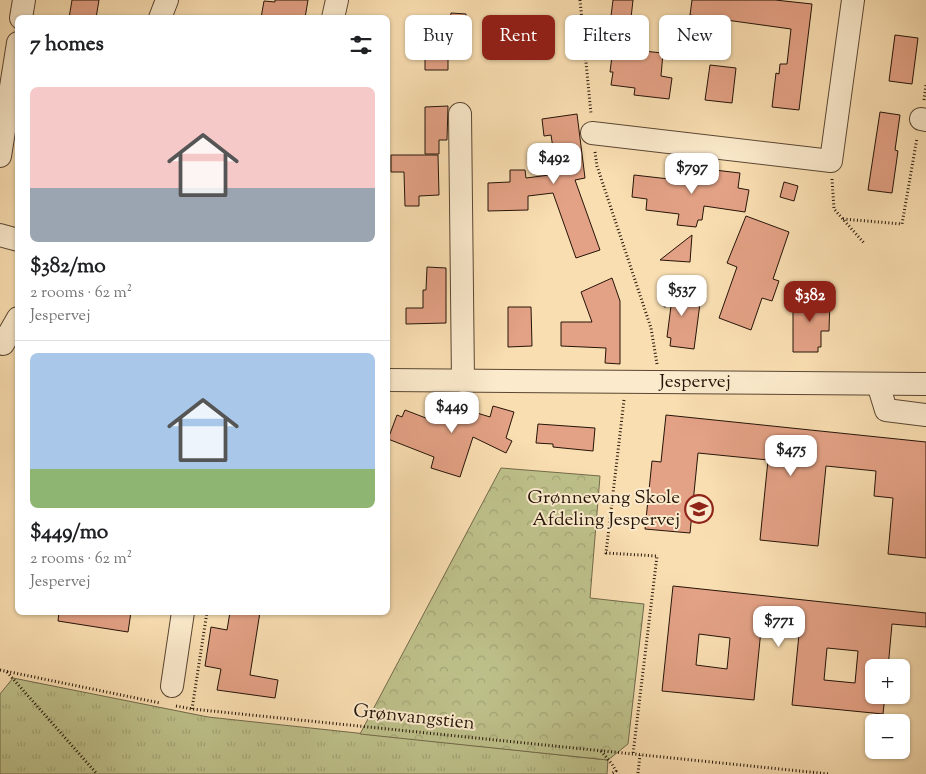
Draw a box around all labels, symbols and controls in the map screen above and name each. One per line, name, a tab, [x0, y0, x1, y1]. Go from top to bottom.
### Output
chip: Buy	[405, 15, 472, 60]
chip: Rent	[482, 15, 555, 60]
chip: Filters	[565, 15, 649, 60]
chip: New	[659, 15, 731, 60]
text: 7 homes	[30, 30, 104, 60]
icon: filters	[347, 31, 375, 59]
icon: home	[158, 120, 248, 210]
pin: $492	[524, 142, 584, 185]
text: $492	[538, 147, 570, 170]
pin: $797	[662, 152, 722, 195]
text: $797	[676, 157, 708, 180]
text: $382/mo	[30, 252, 106, 282]
pin: $537	[652, 274, 712, 317]
text: $537	[668, 279, 696, 302]
pin: $382	[780, 280, 840, 323]
text: 2 rooms · 62 m²	[30, 282, 132, 305]
text: $382	[795, 285, 825, 308]
text: Jespervej	[30, 305, 90, 328]
street label: Jespervej	[658, 369, 731, 396]
icon: home	[158, 385, 248, 475]
pin: $449	[422, 392, 482, 434]
text: $449	[436, 396, 468, 419]
pin: $475	[761, 434, 821, 477]
text: $475	[776, 439, 806, 462]
place label: Grønnevang Skole Afdeling Jespervej	[527, 485, 680, 534]
school or university icon: Grønnevang Skole Afdeling Jespervej	[684, 494, 714, 524]
text: $449/mo	[30, 518, 108, 548]
text: 2 rooms · 62 m²	[30, 548, 132, 571]
text: Jespervej	[30, 571, 90, 594]
pin: $771	[749, 606, 809, 648]
text: $771	[764, 610, 794, 633]
map controls	[865, 659, 910, 759]
button: +	[865, 659, 910, 704]
street label: Grønvangstien	[352, 698, 476, 738]
button: −	[865, 714, 910, 759]

